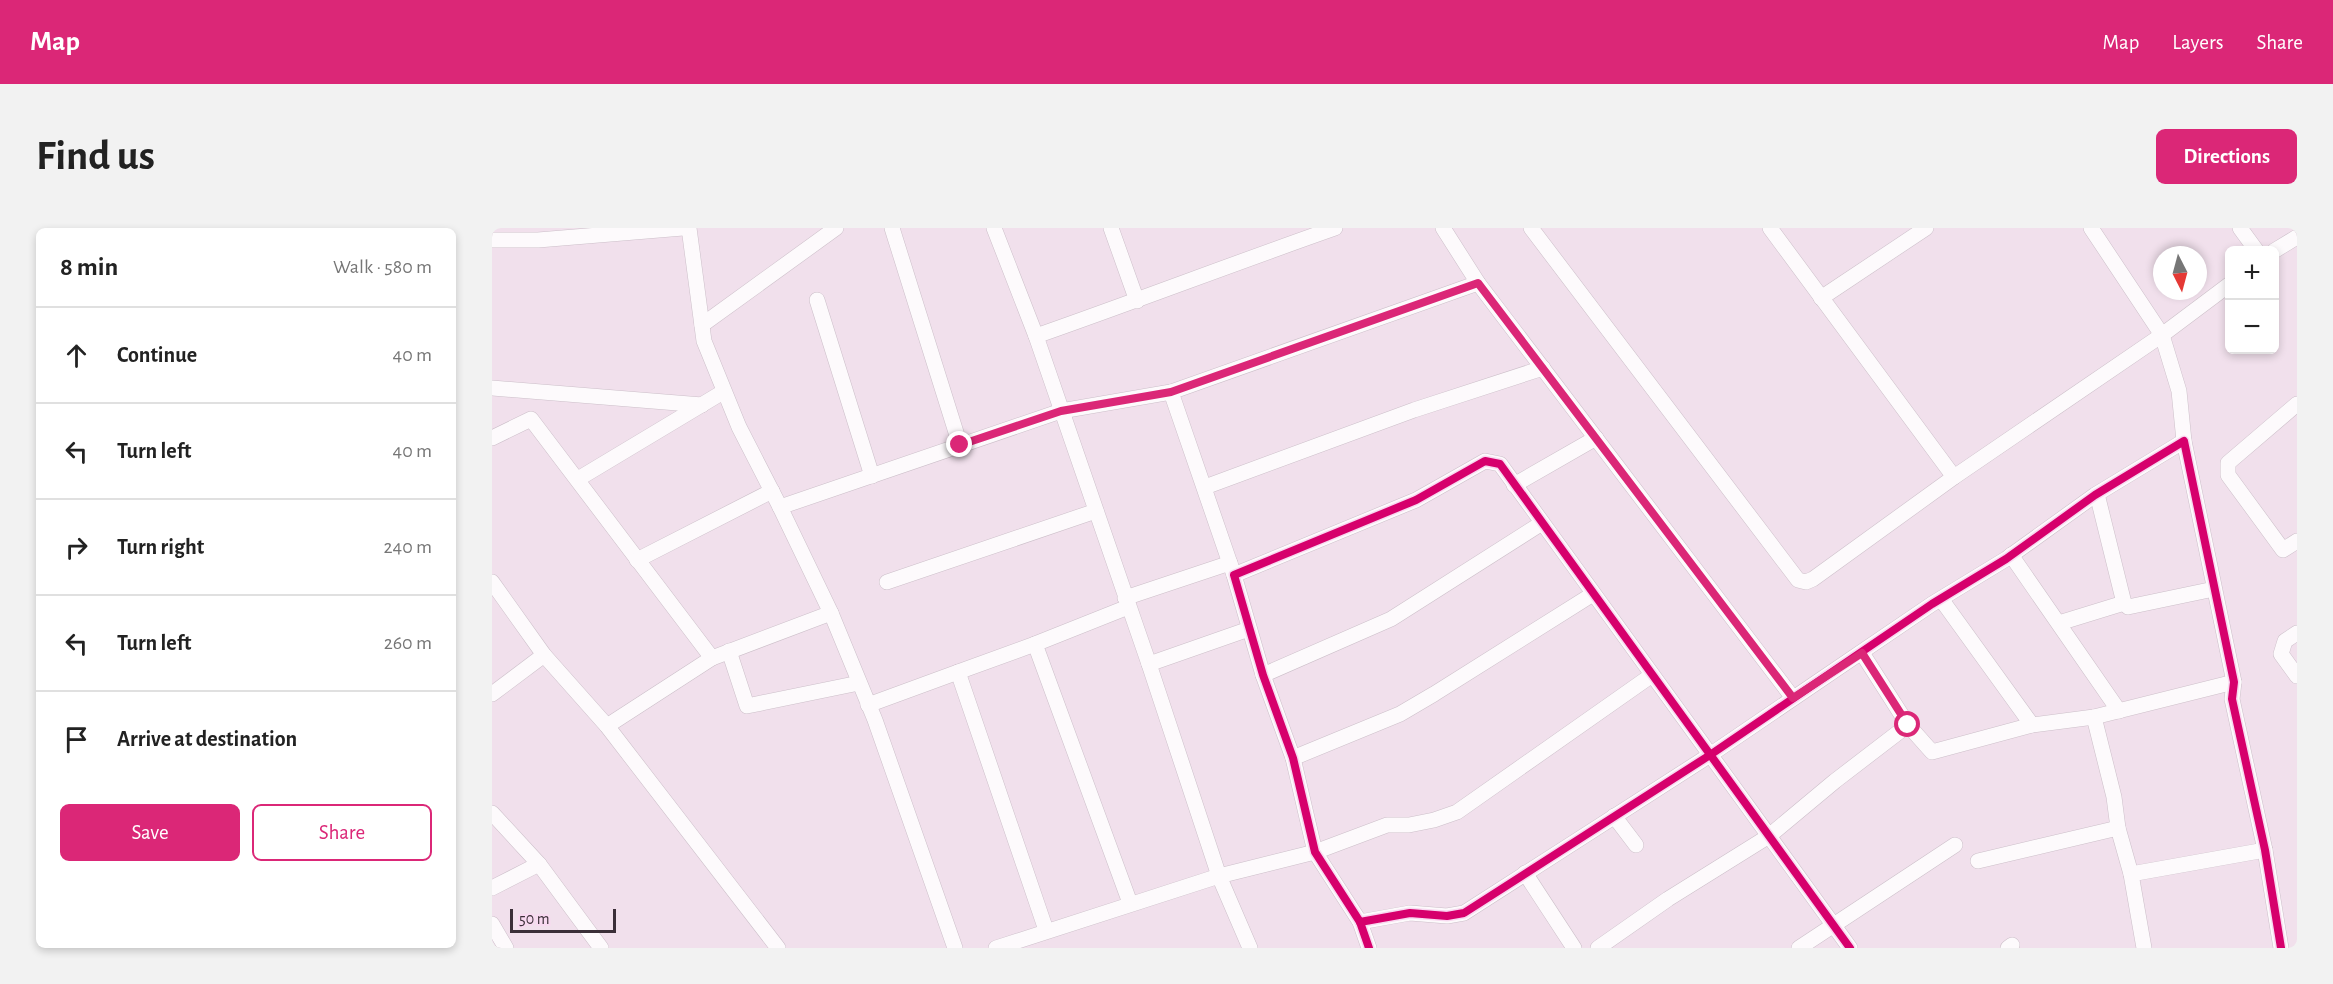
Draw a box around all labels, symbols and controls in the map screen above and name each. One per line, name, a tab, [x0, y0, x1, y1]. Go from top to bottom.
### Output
text: Map	[30, 28, 80, 56]
text: Map	[2103, 32, 2139, 53]
text: Layers	[2172, 32, 2223, 53]
text: Share	[2256, 32, 2303, 53]
button: Directions	[2156, 129, 2297, 184]
text: Find us	[36, 135, 155, 177]
north arrow	[2153, 246, 2207, 300]
map controls	[2225, 246, 2279, 354]
button: +	[2225, 246, 2279, 300]
text: 8 min	[60, 254, 118, 280]
text: Walk · 580 m	[333, 257, 432, 277]
button: −	[2225, 300, 2279, 354]
icon: ahead	[60, 339, 93, 372]
text: Continue	[117, 344, 197, 366]
text: 40 m	[393, 345, 432, 365]
route end	[946, 431, 972, 457]
icon: left	[60, 435, 93, 468]
text: Turn left	[117, 440, 191, 462]
text: 40 m	[393, 441, 432, 461]
icon: right	[60, 531, 93, 564]
text: Turn right	[117, 536, 204, 558]
text: 240 m	[383, 537, 432, 557]
icon: left	[60, 627, 93, 660]
text: Turn left	[117, 632, 191, 654]
text: 260 m	[384, 633, 432, 653]
route start	[1894, 711, 1920, 737]
icon: arrive	[60, 723, 93, 756]
text: Arrive at destination	[117, 728, 297, 750]
button: Save	[60, 804, 240, 861]
button: Share	[252, 804, 432, 861]
scale bar	[510, 906, 616, 934]
text: 50 m	[519, 911, 550, 927]

